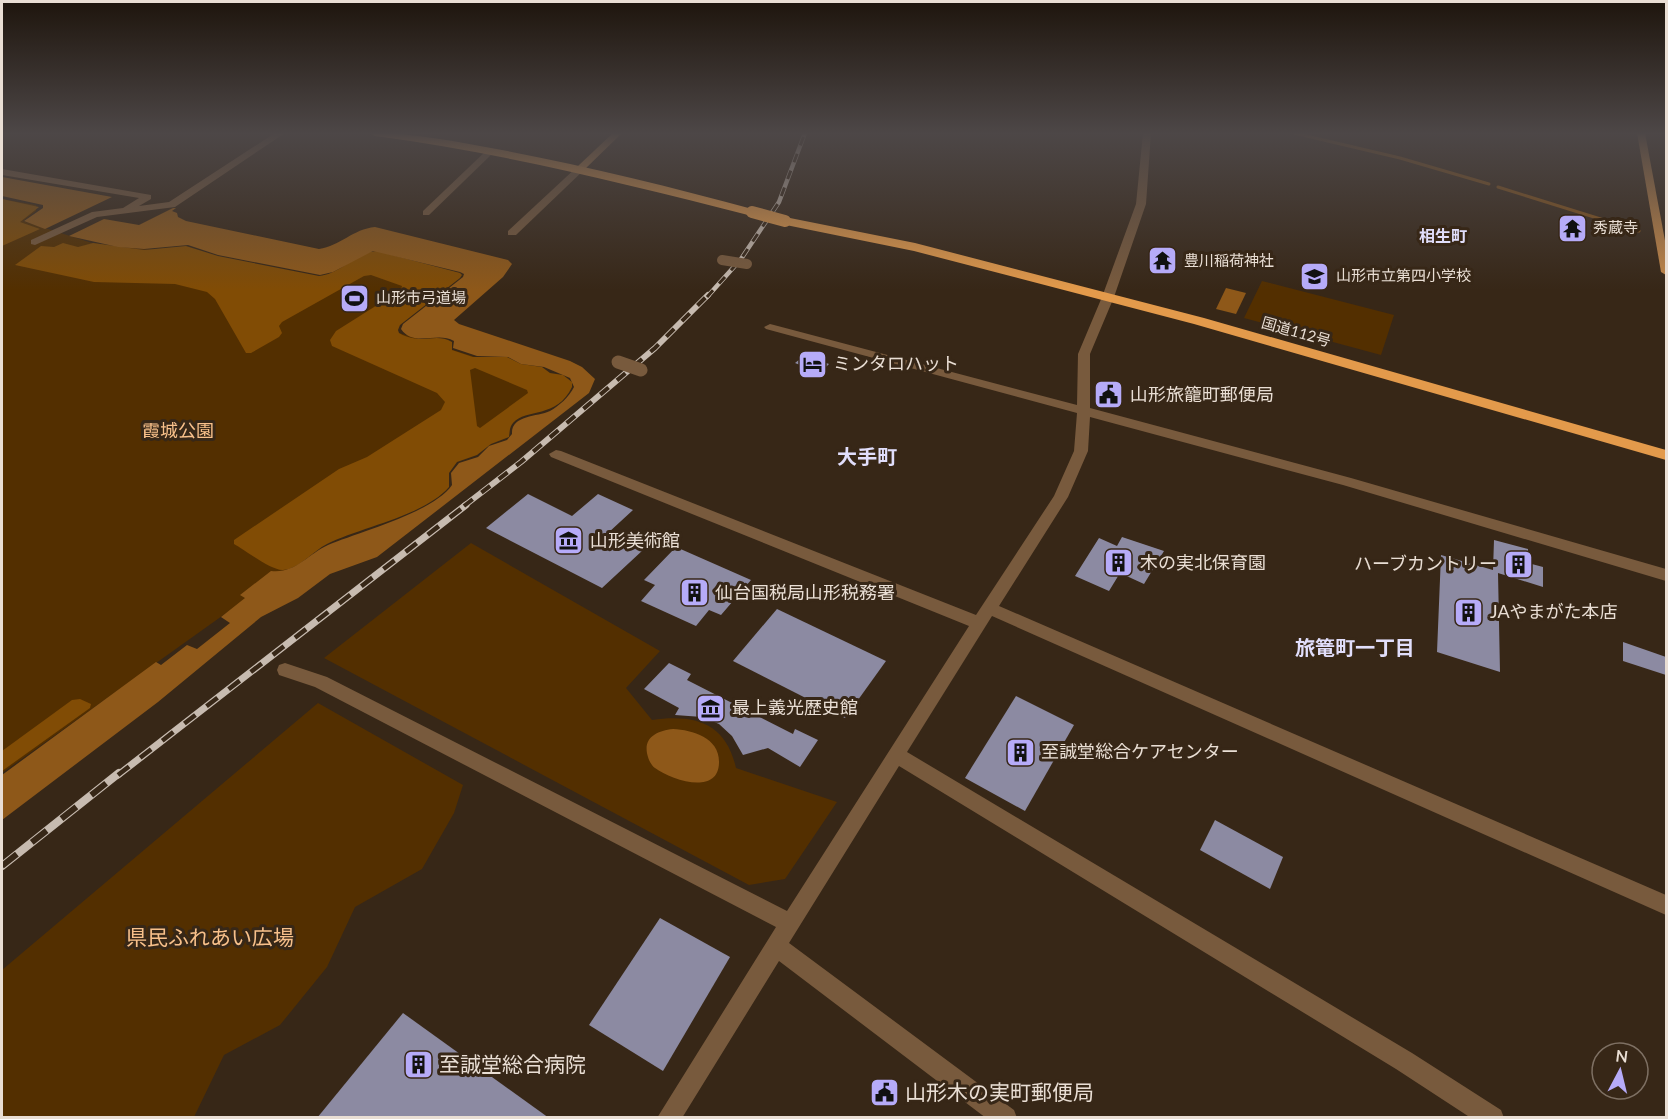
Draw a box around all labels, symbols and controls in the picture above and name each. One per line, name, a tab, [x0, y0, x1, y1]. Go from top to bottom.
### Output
temple icon: 秀蔵寺	[1556, 212, 1588, 244]
place label: 秀蔵寺	[1593, 218, 1638, 236]
district label: 相生町	[1419, 226, 1467, 245]
temple icon: 豊川稲荷神社	[1147, 245, 1179, 277]
place label: 豊川稲荷神社	[1184, 251, 1274, 269]
school or university icon: 山形市立第四小学校	[1299, 260, 1331, 292]
place label: 山形市立第四小学校	[1336, 266, 1471, 284]
sports icon: 山形市弓道場	[339, 282, 371, 314]
place label: 山形市弓道場	[376, 288, 466, 306]
street label: 国道112号	[1260, 313, 1333, 349]
hotel icon: ミンタロハット	[796, 348, 828, 380]
place label: ミンタロハット	[833, 352, 959, 374]
public building icon: 山形旅籠町郵便局	[1093, 379, 1125, 411]
place label: 山形旅籠町郵便局	[1130, 383, 1274, 405]
park label: 霞城公園	[142, 419, 214, 441]
district label: 大手町	[837, 444, 897, 468]
museum icon: 山形美術館	[553, 525, 585, 557]
place label: 山形美術館	[590, 529, 680, 551]
building icon: 木の実北保育園	[1103, 547, 1135, 579]
building icon: ハーブカントリー	[1502, 548, 1534, 580]
place label: 木の実北保育園	[1140, 551, 1266, 573]
place label: ハーブカントリー	[1354, 552, 1497, 574]
building icon: 仙台国税局山形税務署	[678, 577, 710, 609]
place label: 仙台国税局山形税務署	[715, 581, 895, 603]
building icon: JAやまがた本店	[1453, 596, 1485, 628]
place label: JAやまがた本店	[1490, 600, 1618, 622]
district label: 旅篭町一丁目	[1295, 635, 1415, 659]
museum icon: 最上義光歴史館	[695, 692, 727, 724]
place label: 最上義光歴史館	[732, 696, 858, 718]
building icon: 至誠堂総合ケアセンター	[1004, 736, 1036, 768]
place label: 至誠堂総合ケアセンター	[1041, 740, 1239, 762]
park label: 県民ふれあい広場	[126, 924, 294, 949]
north arrow	[1590, 1041, 1650, 1101]
text: N	[1615, 1045, 1629, 1066]
building icon: 至誠堂総合病院	[402, 1049, 434, 1081]
place label: 至誠堂総合病院	[439, 1051, 586, 1076]
public building icon: 山形木の実町郵便局	[868, 1077, 900, 1109]
place label: 山形木の実町郵便局	[905, 1079, 1094, 1104]

